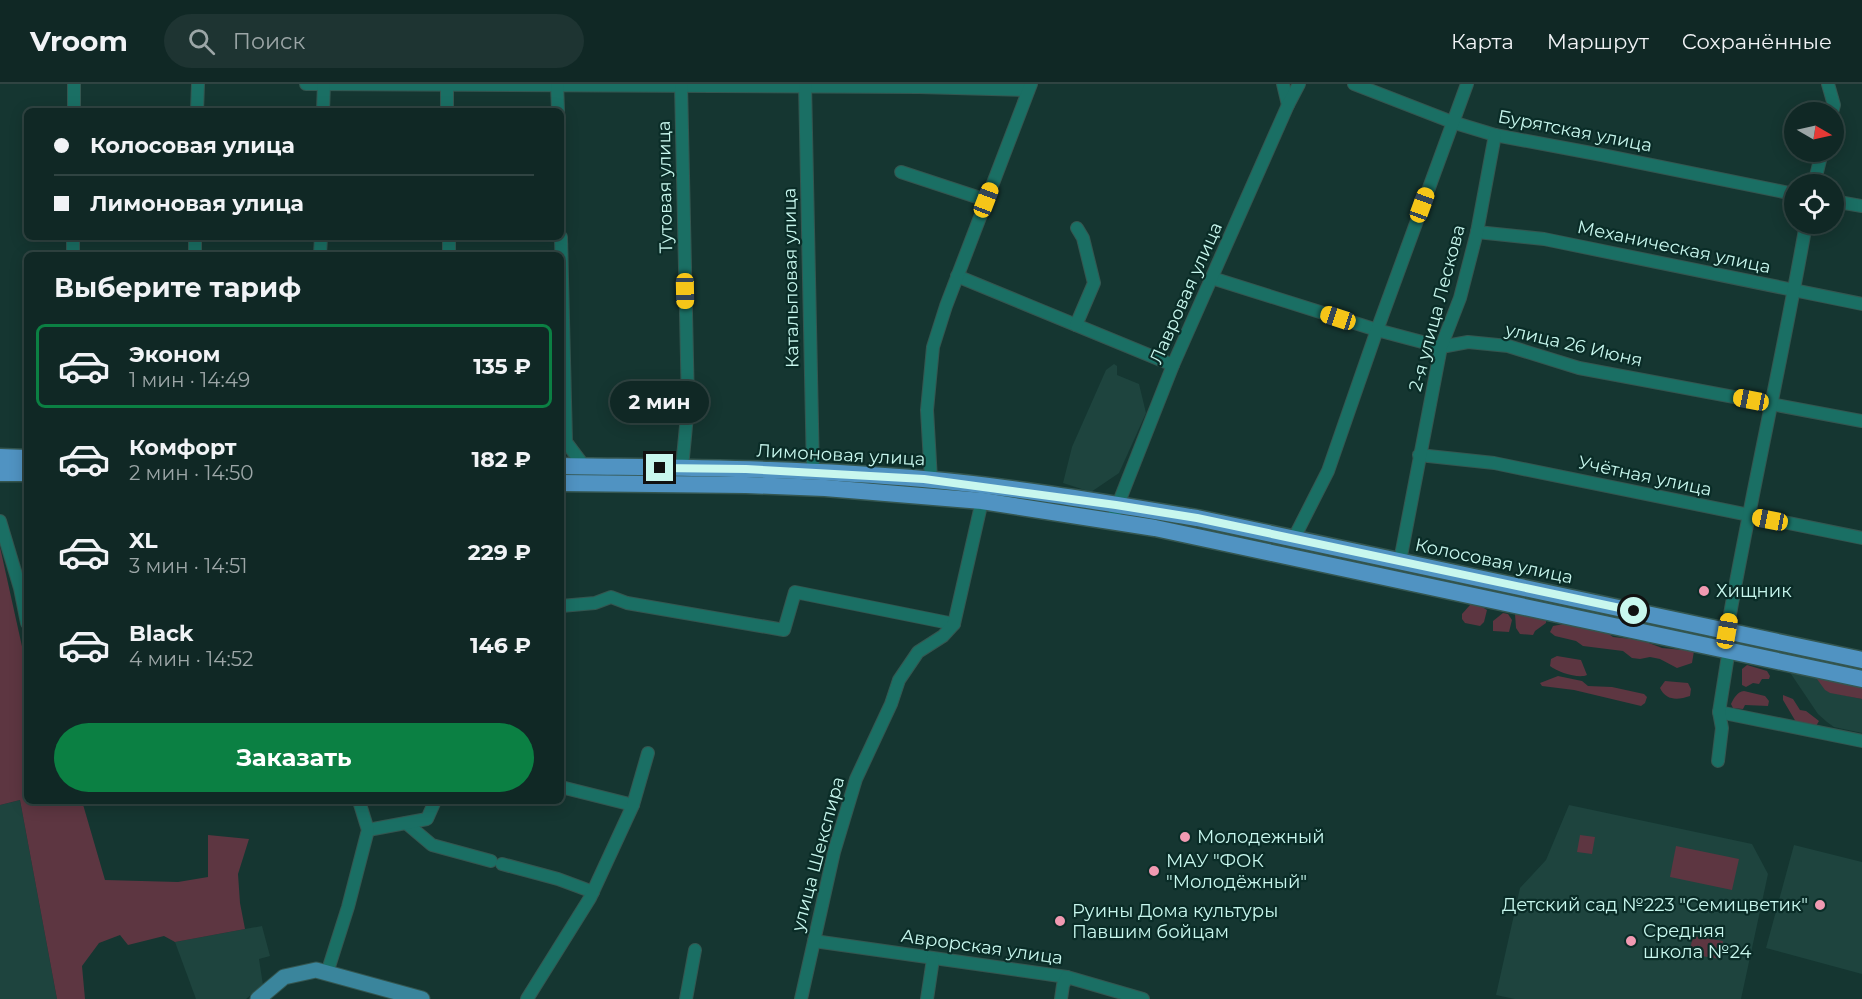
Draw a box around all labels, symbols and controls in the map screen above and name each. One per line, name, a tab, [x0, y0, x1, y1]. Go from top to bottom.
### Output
search box	[164, 14, 584, 68]
text: Vroom	[30, 24, 128, 58]
icon: search	[185, 25, 218, 58]
text: Поиск	[233, 28, 305, 55]
text: Карта	[1451, 29, 1514, 54]
text: Маршрут	[1547, 29, 1649, 54]
text: Сохранённые	[1682, 29, 1832, 54]
north arrow	[1784, 102, 1844, 162]
map controls	[1784, 102, 1844, 234]
street label: Бурятская улица	[1496, 105, 1654, 157]
street label: Тутовая улица	[653, 120, 677, 254]
text: Колосовая улица	[90, 132, 295, 159]
button: locate	[1784, 174, 1844, 234]
car	[971, 180, 1001, 220]
car	[1407, 185, 1437, 225]
street label: Катальповая улица	[778, 188, 804, 368]
text: Лимоновая улица	[90, 190, 304, 217]
street label: Механическая улица	[1575, 216, 1773, 278]
street label: Лавровая улица	[1145, 219, 1227, 367]
street label: 2-я улица Лескова	[1404, 222, 1470, 394]
text: Выберите тариф	[54, 271, 301, 304]
car	[676, 273, 694, 309]
car	[1318, 304, 1358, 332]
street label: улица 26 Июня	[1502, 318, 1645, 371]
icon: car	[57, 339, 111, 393]
text: Эконом	[129, 341, 220, 368]
text: 135 ₽	[473, 353, 531, 380]
text: 1 мин · 14:49	[129, 368, 250, 392]
callout: 2 мин	[610, 381, 710, 423]
car	[1732, 388, 1770, 412]
text: 2 мин	[629, 390, 690, 414]
icon: car	[57, 432, 111, 486]
text: Комфорт	[129, 434, 237, 461]
street label: Лимоновая улица	[756, 440, 926, 470]
text: 182 ₽	[472, 446, 531, 473]
street label: Учётная улица	[1576, 451, 1714, 501]
route end	[646, 454, 673, 481]
text: 2 мин · 14:50	[129, 461, 254, 485]
car	[1751, 508, 1789, 532]
icon: car	[57, 525, 111, 579]
text: XL	[129, 527, 158, 554]
street label: Колосовая улица	[1413, 534, 1575, 588]
text: 229 ₽	[468, 539, 531, 566]
text: 3 мин · 14:51	[129, 554, 247, 578]
place label: Хищник	[1716, 580, 1792, 602]
marker: Хищник	[1697, 584, 1711, 598]
route start	[1620, 597, 1647, 624]
car	[1715, 612, 1739, 650]
icon: car	[57, 618, 111, 672]
text: Black	[129, 620, 193, 647]
text: 146 ₽	[470, 632, 531, 659]
text: 4 мин · 14:52	[129, 647, 253, 671]
button: Заказать	[54, 723, 534, 792]
street label: улица Шекспира	[786, 774, 849, 935]
place label: Молодежный	[1197, 826, 1325, 848]
marker: Молодежный	[1178, 830, 1192, 844]
place label: МАУ "ФОК "Молодёжный"	[1166, 850, 1307, 893]
marker: МАУ "ФОК "Молодёжный"	[1147, 864, 1161, 878]
place label: Детский сад №223 "Семицветик"	[1502, 894, 1808, 916]
marker: Детский сад №223 "Семицветик"	[1813, 898, 1827, 912]
place label: Руины Дома культуры Павшим бойцам	[1072, 900, 1278, 943]
marker: Руины Дома культуры Павшим бойцам	[1053, 914, 1067, 928]
place label: Средняя школа №24	[1643, 920, 1752, 963]
street label: Аврорская улица	[900, 925, 1064, 969]
marker: Средняя школа №24	[1624, 934, 1638, 948]

